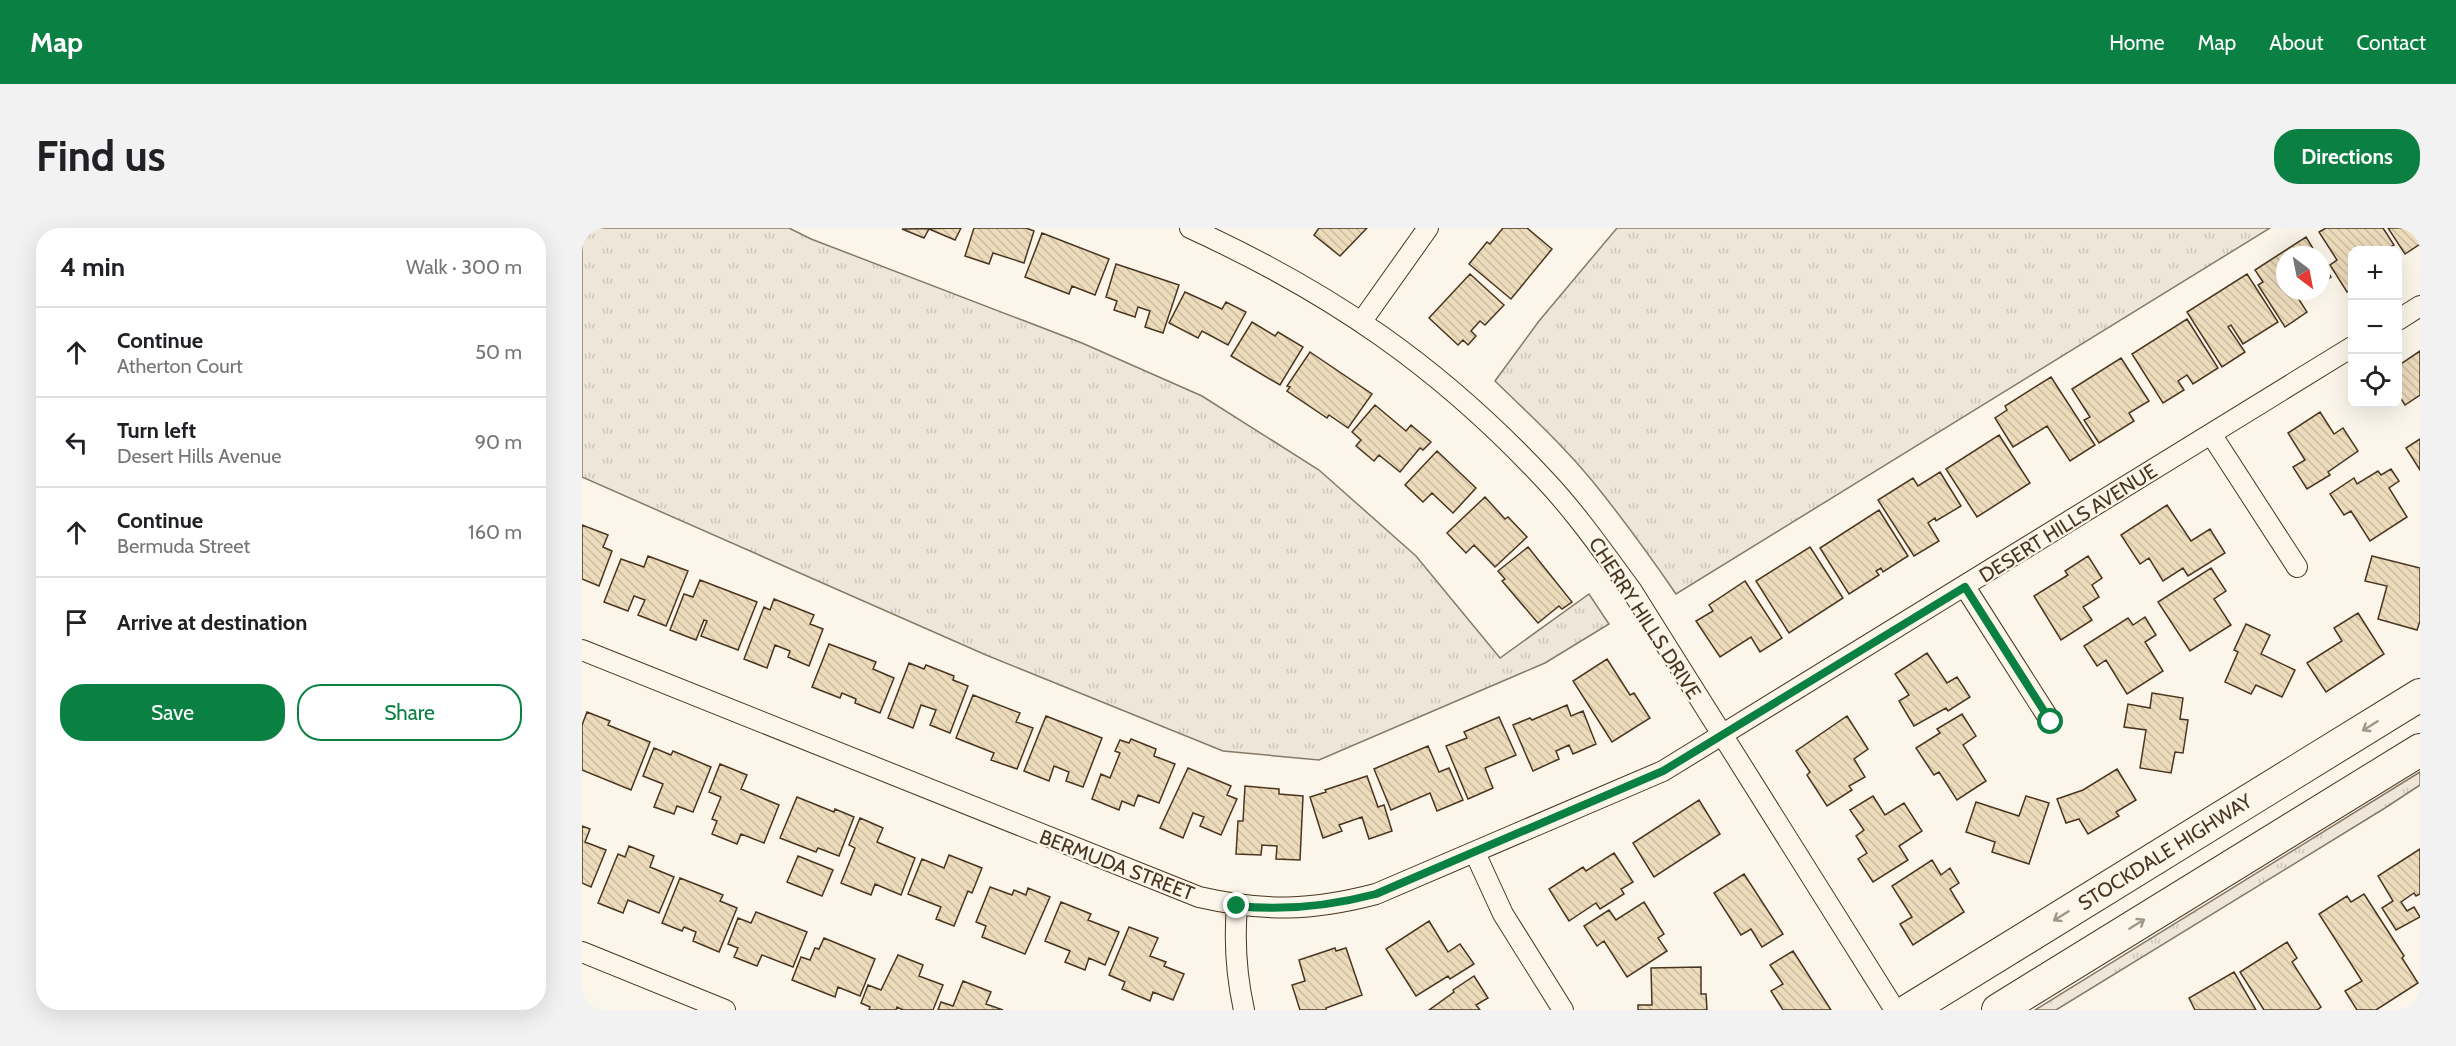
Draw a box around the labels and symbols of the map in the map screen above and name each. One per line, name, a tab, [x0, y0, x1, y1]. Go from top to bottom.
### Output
north arrow	[2276, 246, 2330, 300]
street label: DESERT HILLS AVENUE	[1975, 458, 2161, 588]
street label: CHERRY HILLS DRIVE	[1584, 533, 1706, 703]
route start	[2037, 708, 2063, 734]
one-way arrow	[2362, 720, 2379, 732]
street label: STOCKDALE HIGHWAY	[2074, 788, 2257, 915]
street label: BERMUDA STREET	[1036, 824, 1198, 906]
route end	[1223, 892, 1249, 918]
one-way arrow	[2053, 911, 2070, 923]
one-way arrow	[2128, 918, 2145, 930]

